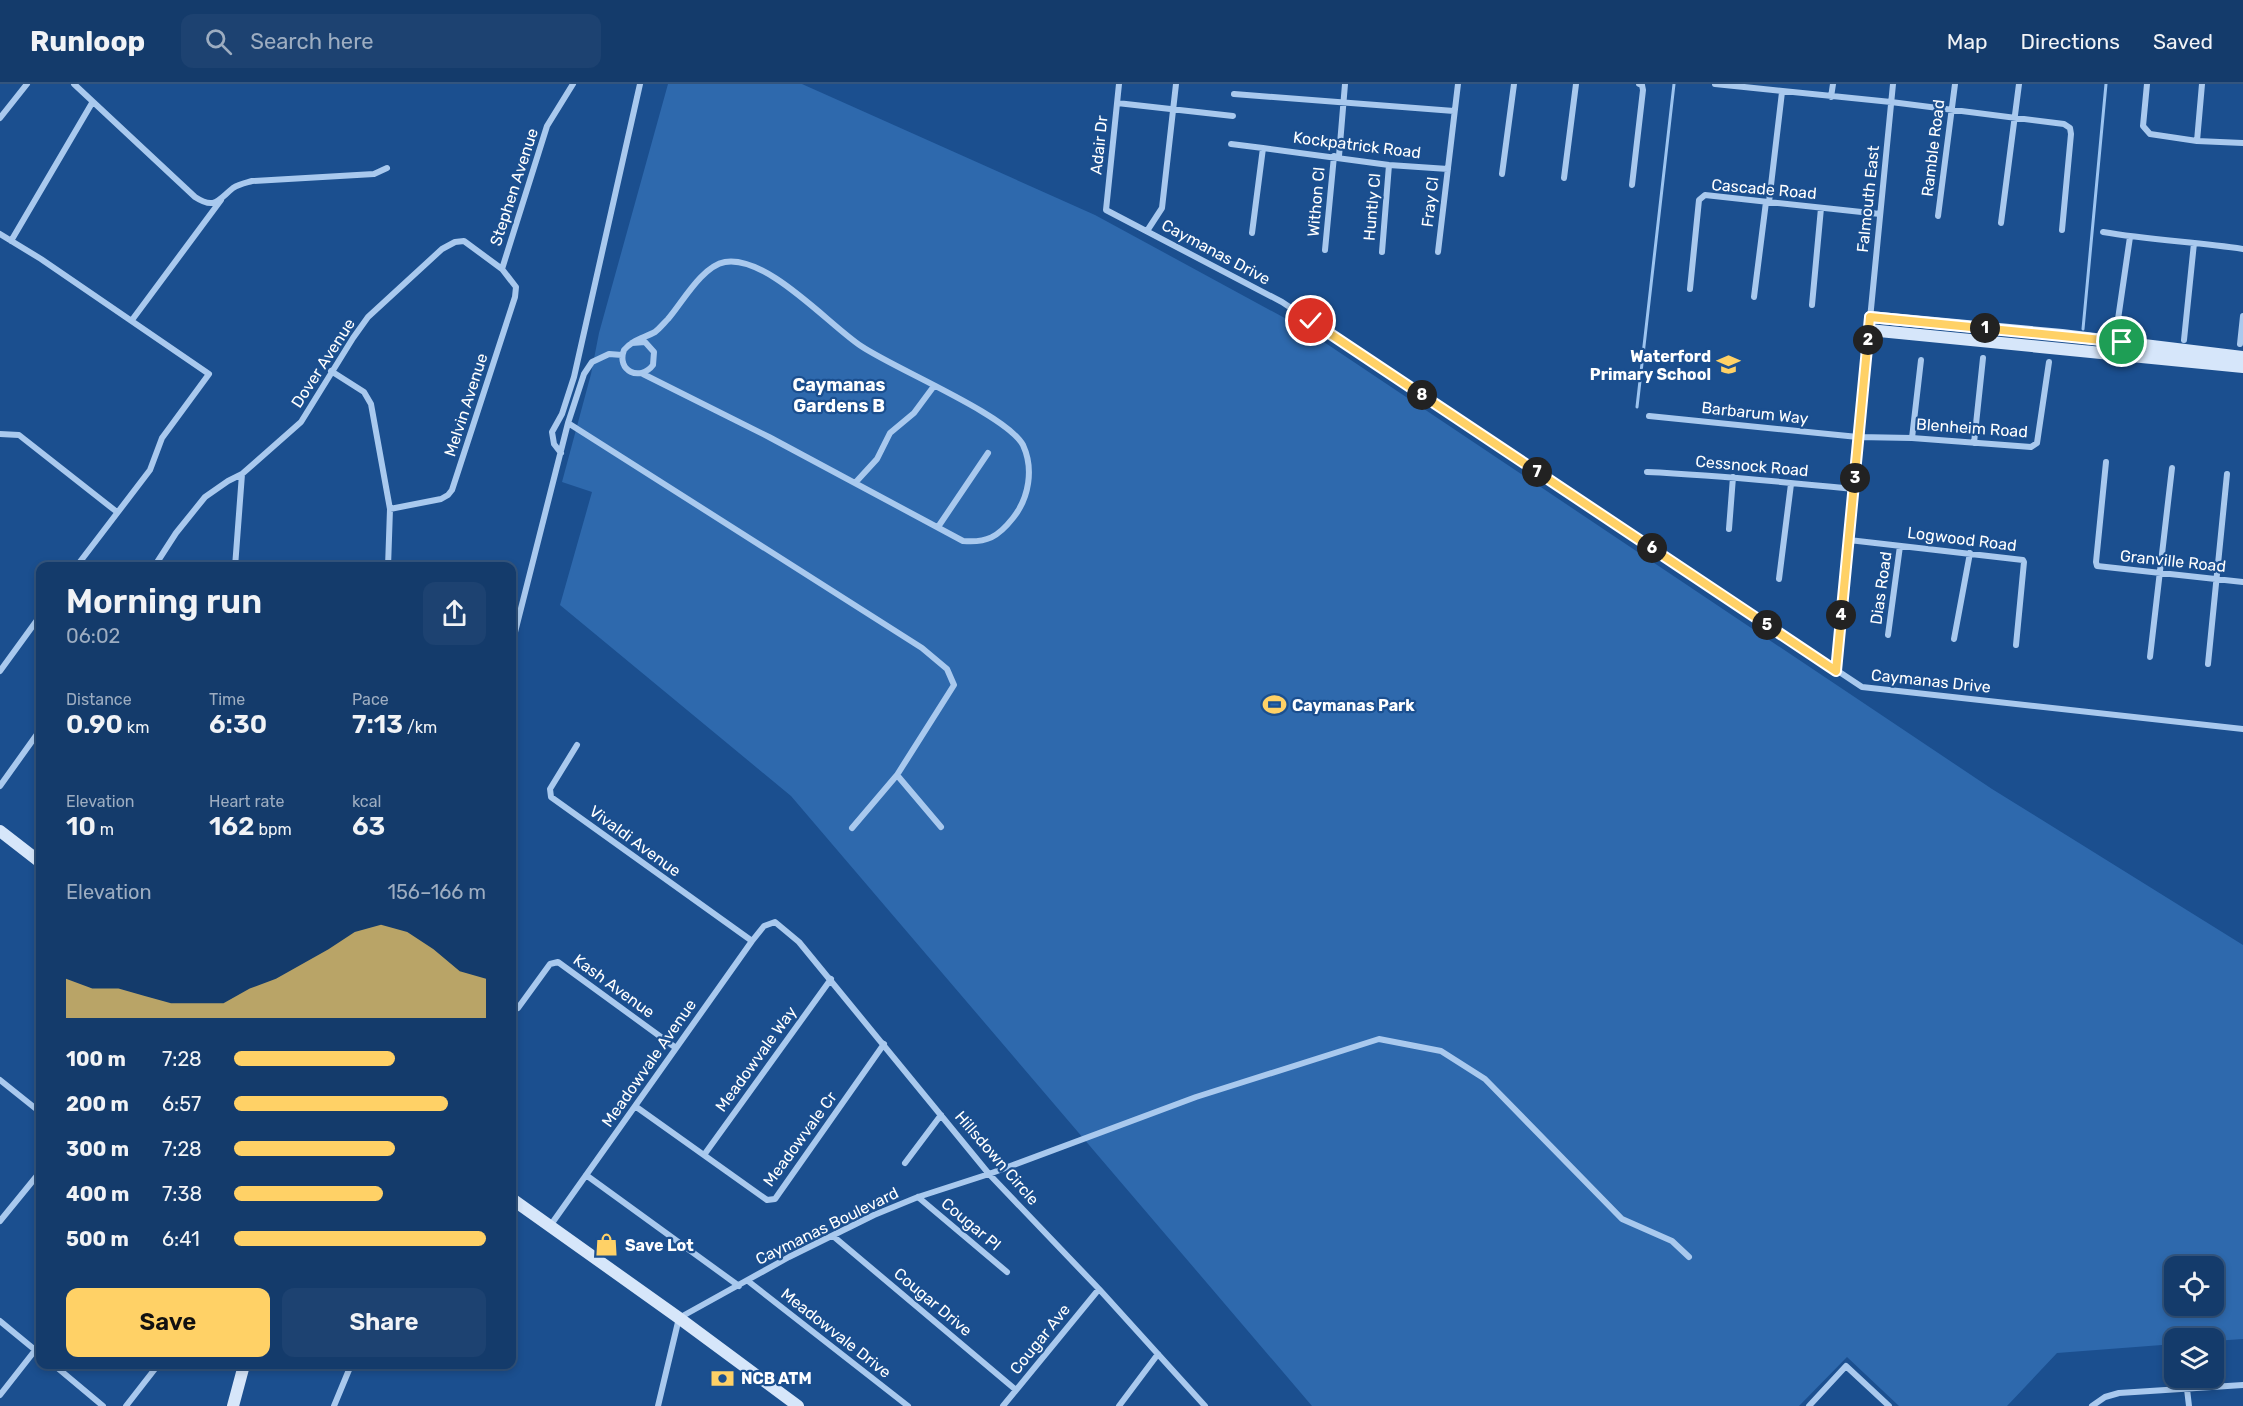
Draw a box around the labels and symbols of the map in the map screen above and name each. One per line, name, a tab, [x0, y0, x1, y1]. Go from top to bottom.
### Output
street label: Ramble Road	[1918, 98, 1948, 198]
street label: Adair Dr	[1086, 114, 1112, 176]
street label: Stephen Avenue	[486, 126, 542, 248]
street label: Kockpatrick Road	[1292, 128, 1422, 162]
street label: Falmouth East	[1853, 145, 1883, 253]
street label: Withon Cl	[1303, 166, 1329, 238]
street label: Huntly Cl	[1360, 172, 1384, 242]
street label: Cascade Road	[1711, 175, 1817, 203]
street label: Fray Cl	[1417, 176, 1443, 228]
street label: Caymanas Drive	[1158, 215, 1274, 289]
pin	[1285, 295, 1336, 346]
pin: 1	[1970, 313, 2000, 343]
street label: Dover Avenue	[287, 315, 359, 411]
pin	[2096, 316, 2147, 367]
pin: 2	[1853, 325, 1883, 355]
place label: Waterford Primary School	[1590, 347, 1711, 384]
street label: Melvin Avenue	[440, 351, 492, 459]
school or university icon: Waterford Primary School	[1716, 352, 1742, 378]
district label: Caymanas Gardens B	[793, 374, 886, 417]
pin: 8	[1407, 380, 1437, 410]
street label: Barbarum Way	[1701, 398, 1810, 428]
street label: Blenheim Road	[1916, 415, 2028, 441]
street label: Cessnock Road	[1695, 452, 1809, 480]
pin: 7	[1522, 457, 1552, 487]
pin: 3	[1840, 463, 1870, 493]
street label: Logwood Road	[1906, 523, 2018, 555]
pin: 6	[1637, 533, 1667, 563]
street label: Granville Road	[2119, 546, 2227, 576]
street label: Dias Road	[1866, 550, 1896, 626]
pin: 4	[1826, 600, 1856, 630]
pin: 5	[1752, 610, 1782, 640]
street label: Caymanas Drive	[1870, 665, 1992, 697]
sports icon: Caymanas Park	[1261, 692, 1287, 718]
place label: Caymanas Park	[1292, 696, 1415, 715]
street label: Vivaldi Avenue	[586, 801, 684, 881]
street label: Kash Avenue	[570, 950, 658, 1022]
street label: Meadowvale Avenue	[598, 995, 700, 1131]
street label: Meadowvale Way	[711, 1002, 801, 1115]
street label: Meadowvale Cr	[759, 1088, 841, 1190]
street label: Hillsdown Circle	[951, 1107, 1043, 1209]
street label: Caymanas Boulevard	[752, 1183, 902, 1269]
street label: Cougar Pl	[937, 1194, 1005, 1254]
shop icon: Save Lot	[594, 1232, 620, 1258]
place label: Save Lot	[625, 1236, 694, 1255]
street label: Cougar Drive	[890, 1264, 976, 1340]
street label: Meadowvale Drive	[777, 1284, 895, 1382]
street label: Cougar Ave	[1006, 1300, 1074, 1378]
bank icon: NCB ATM	[710, 1365, 736, 1391]
place label: NCB ATM	[741, 1369, 812, 1388]

